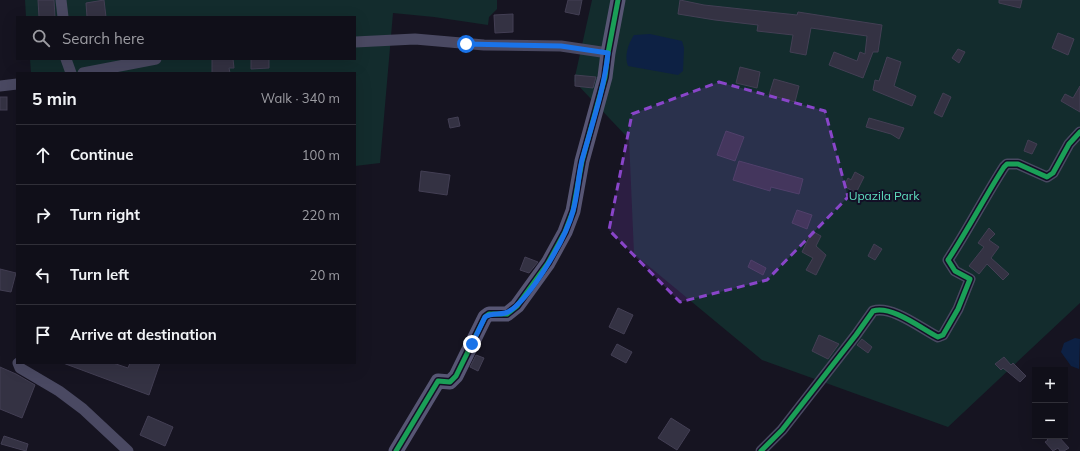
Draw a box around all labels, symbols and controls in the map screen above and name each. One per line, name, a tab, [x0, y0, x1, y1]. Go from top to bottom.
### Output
search box	[16, 16, 356, 60]
icon: search	[30, 27, 52, 49]
text: Search here	[62, 29, 144, 48]
route start	[457, 35, 475, 53]
text: 5 min	[32, 88, 77, 109]
text: Walk · 340 m	[261, 90, 340, 106]
icon: ahead	[32, 144, 54, 166]
text: Continue	[70, 145, 133, 164]
text: 100 m	[302, 147, 340, 163]
park label: Upazila Park	[849, 188, 920, 203]
icon: right	[32, 204, 54, 226]
text: Turn right	[70, 205, 140, 224]
text: 220 m	[302, 207, 340, 223]
icon: left	[32, 264, 54, 286]
text: Turn left	[70, 265, 129, 284]
text: 20 m	[310, 267, 340, 283]
icon: arrive	[32, 324, 54, 346]
text: Arrive at destination	[70, 325, 217, 344]
route end	[463, 335, 481, 353]
map controls	[1032, 367, 1068, 439]
button: +	[1032, 367, 1068, 403]
button: −	[1032, 403, 1068, 439]

